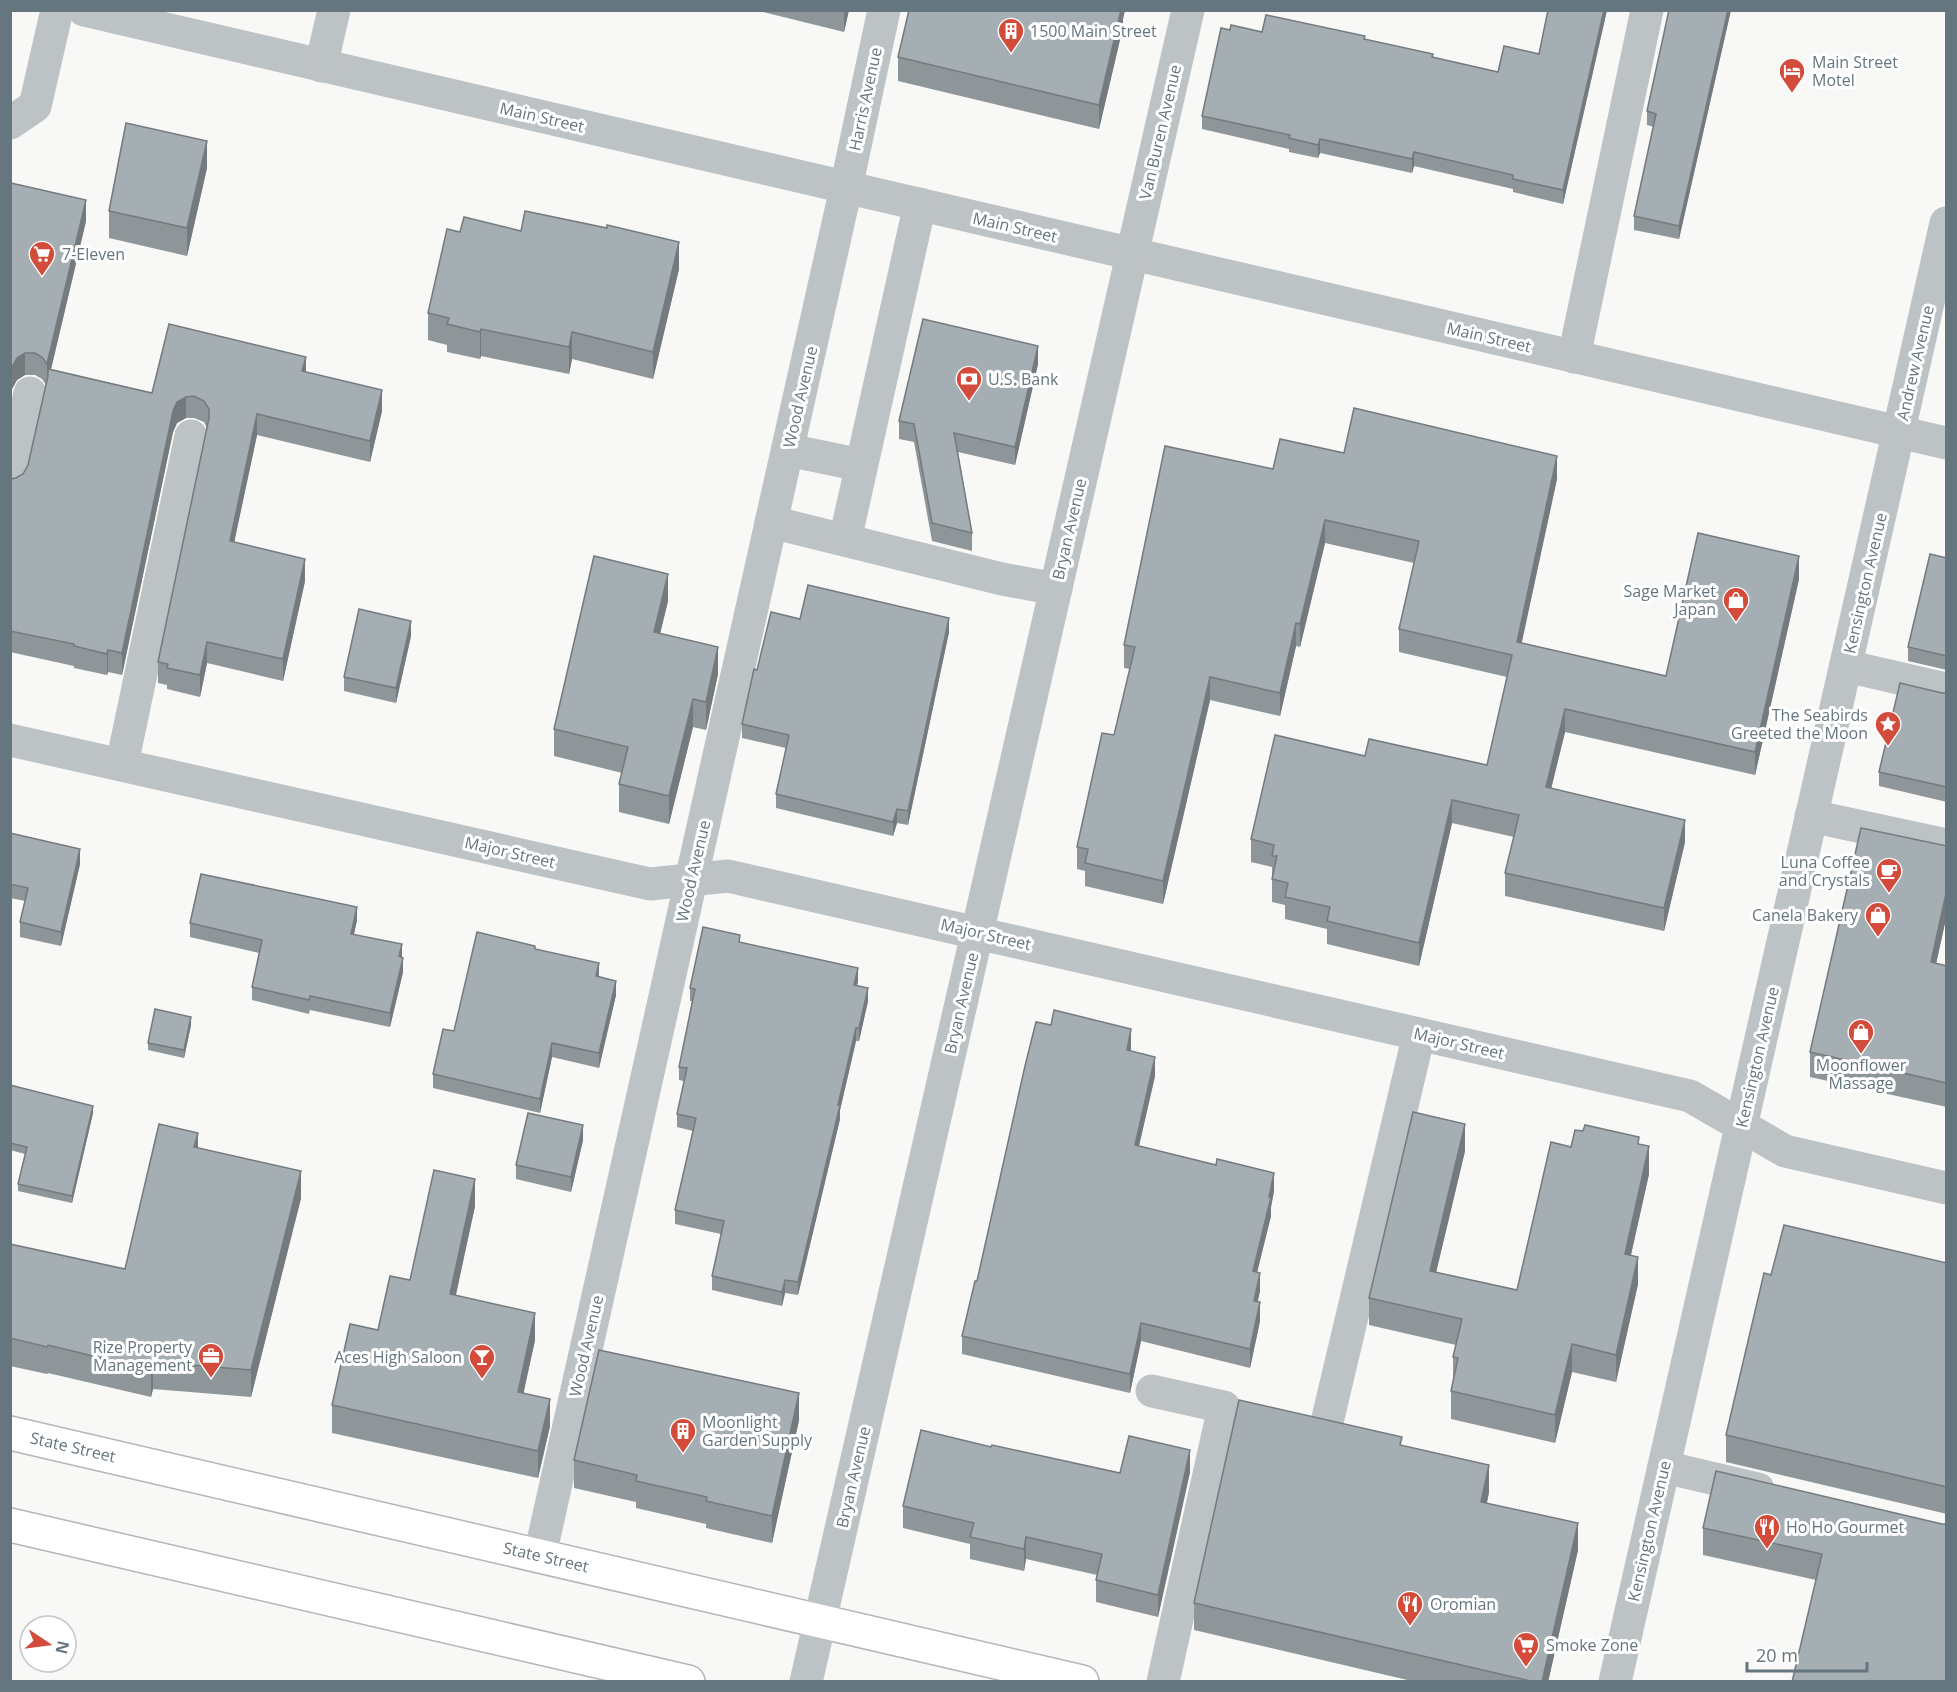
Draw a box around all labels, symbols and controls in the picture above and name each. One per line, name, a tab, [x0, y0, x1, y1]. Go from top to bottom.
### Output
building icon: 1500 Main Street	[996, 16, 1026, 54]
place label: 1500 Main Street	[1030, 20, 1157, 42]
street label: Harris Avenue	[843, 45, 887, 153]
place label: Main Street Motel	[1812, 51, 1898, 91]
hotel icon: Main Street Motel	[1777, 56, 1807, 94]
street label: Van Buren Avenue	[1134, 62, 1186, 202]
street label: Main Street	[498, 97, 587, 137]
street label: Main Street	[971, 207, 1060, 247]
supermarket icon: 7-Eleven	[27, 239, 57, 277]
place label: 7-Eleven	[62, 243, 125, 265]
street label: Andrew Avenue	[1891, 303, 1939, 423]
street label: Main Street	[1445, 317, 1534, 357]
street label: Wood Avenue	[778, 344, 822, 450]
bank icon: U.S. Bank	[954, 364, 984, 402]
place label: U.S. Bank	[988, 368, 1059, 390]
street label: Bryan Avenue	[1047, 476, 1091, 582]
street label: Kensington Avenue	[1838, 510, 1892, 656]
place label: Sage Market Japan	[1624, 580, 1716, 620]
shop icon: Sage Market Japan	[1721, 585, 1751, 623]
place label: The Seabirds Greeted the Moon	[1731, 704, 1868, 744]
place icon: The Seabirds Greeted the Moon	[1873, 709, 1903, 747]
street label: Wood Avenue	[671, 818, 715, 924]
street label: Major Street	[463, 831, 558, 873]
place label: Luna Coffee and Crystals	[1779, 851, 1870, 891]
cafe icon: Luna Coffee and Crystals	[1874, 856, 1904, 894]
shop icon: Canela Bakery	[1863, 900, 1893, 938]
place label: Canela Bakery	[1752, 904, 1859, 926]
street label: Major Street	[939, 913, 1034, 955]
street label: Bryan Avenue	[939, 950, 983, 1056]
street label: Kensington Avenue	[1730, 984, 1784, 1130]
shop icon: Moonflower Massage	[1846, 1017, 1876, 1055]
street label: Major Street	[1412, 1022, 1507, 1064]
place label: Moonflower Massage	[1816, 1054, 1907, 1094]
street label: Wood Avenue	[564, 1293, 608, 1399]
place label: Rize Property Management	[93, 1336, 193, 1376]
office icon: Rize Property Management	[196, 1341, 226, 1379]
bar icon: Aces High Saloon	[467, 1342, 497, 1380]
place label: Aces High Saloon	[334, 1346, 462, 1368]
place label: Moonlight Garden Supply	[702, 1411, 813, 1451]
building icon: Moonlight Garden Supply	[668, 1416, 698, 1454]
street label: Bryan Avenue	[831, 1424, 875, 1530]
street label: State Street	[28, 1427, 118, 1468]
street label: Kensington Avenue	[1622, 1458, 1676, 1604]
restaurant icon: Ho Ho Gourmet	[1752, 1512, 1782, 1550]
place label: Ho Ho Gourmet	[1786, 1516, 1905, 1538]
street label: State Street	[501, 1537, 591, 1578]
restaurant icon: Oromian	[1395, 1589, 1425, 1627]
place label: Oromian	[1430, 1593, 1496, 1615]
north arrow	[18, 1614, 78, 1674]
supermarket icon: Smoke Zone	[1511, 1630, 1541, 1668]
place label: Smoke Zone	[1546, 1634, 1638, 1656]
scale bar	[1747, 1635, 1867, 1673]
text: N	[50, 1639, 75, 1656]
text: 20 m	[1756, 1643, 1798, 1667]

